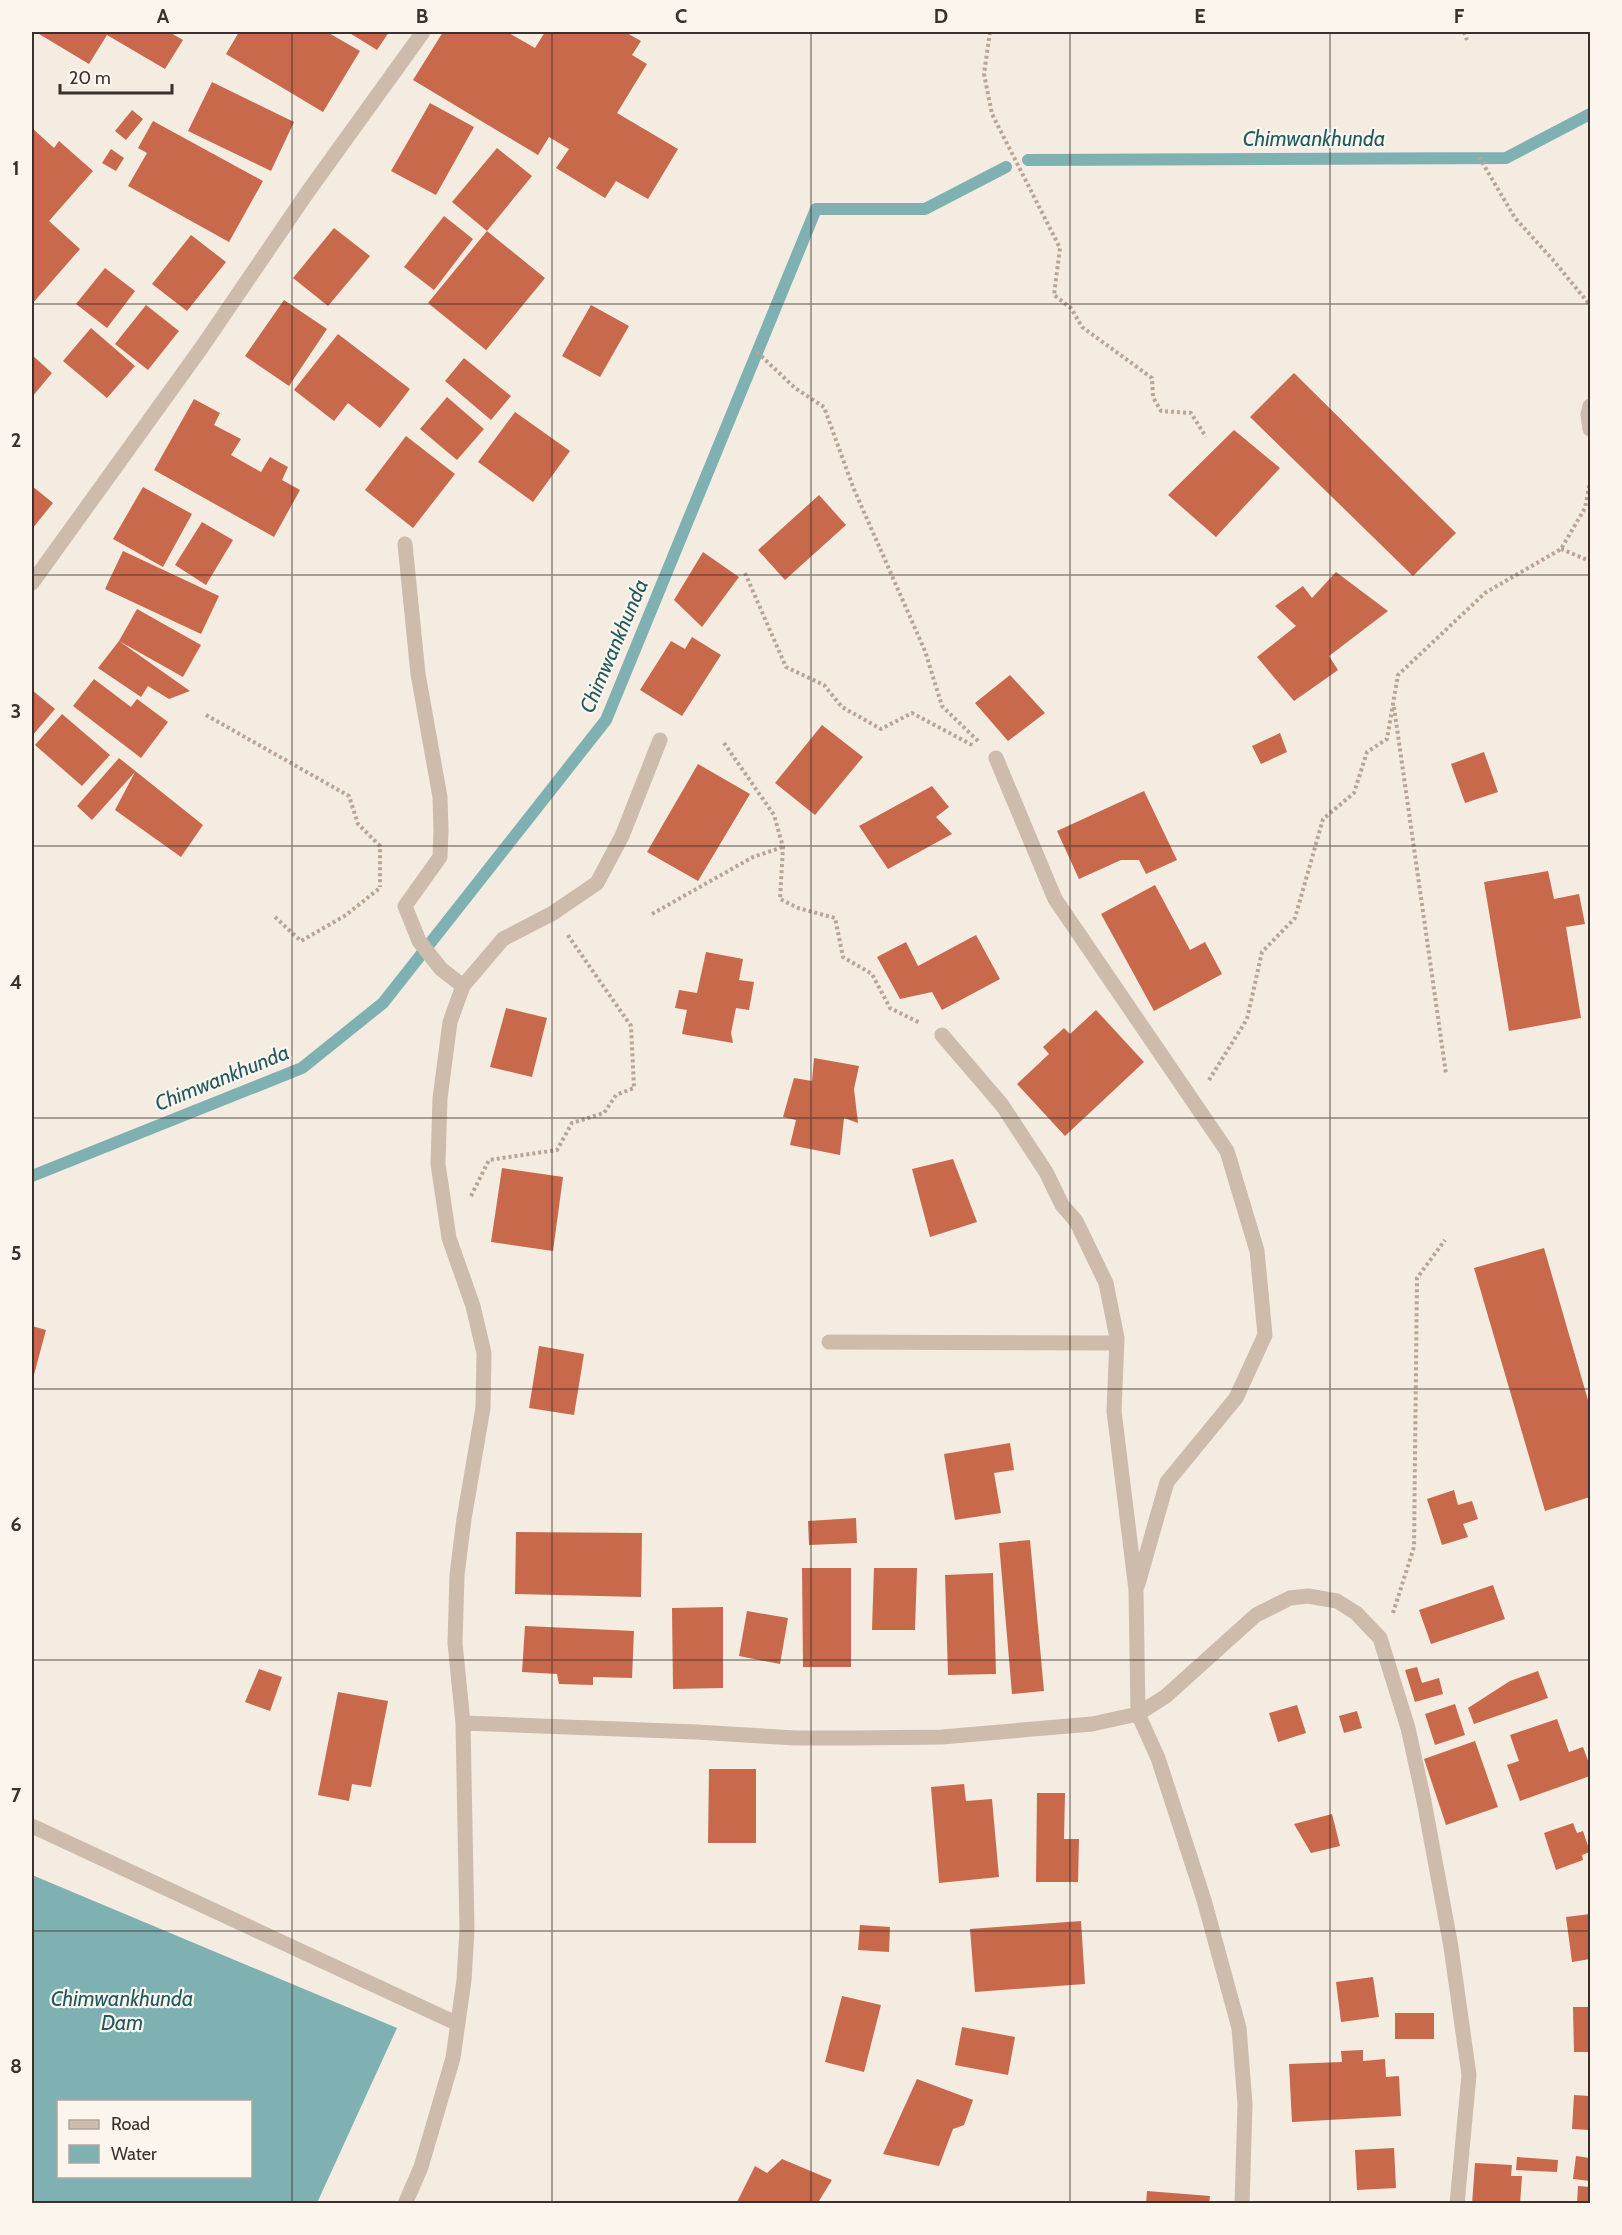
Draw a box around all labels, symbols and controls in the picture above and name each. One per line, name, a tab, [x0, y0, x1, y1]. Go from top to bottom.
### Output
text: A	[157, 4, 170, 28]
text: B	[416, 4, 428, 28]
text: C	[675, 4, 687, 28]
text: D	[934, 4, 948, 28]
text: E	[1194, 4, 1206, 28]
text: F	[1454, 4, 1465, 28]
scale bar	[60, 57, 172, 95]
text: 20 m	[69, 67, 111, 89]
water label: Chimwankhunda	[1243, 126, 1385, 151]
text: 1	[12, 156, 20, 180]
text: 2	[11, 428, 21, 452]
water label: Chimwankhunda	[574, 575, 653, 716]
text: 3	[11, 699, 21, 723]
text: 4	[10, 970, 22, 994]
water label: Chimwankhunda	[151, 1039, 293, 1116]
text: 5	[11, 1241, 21, 1265]
text: 6	[10, 1512, 22, 1536]
text: 7	[11, 1783, 22, 1807]
water label: Chimwankhunda Dam	[51, 1986, 193, 2035]
text: 8	[10, 2054, 22, 2078]
legend	[57, 2100, 252, 2178]
text: Road	[111, 2113, 150, 2135]
text: Water	[111, 2143, 157, 2165]

